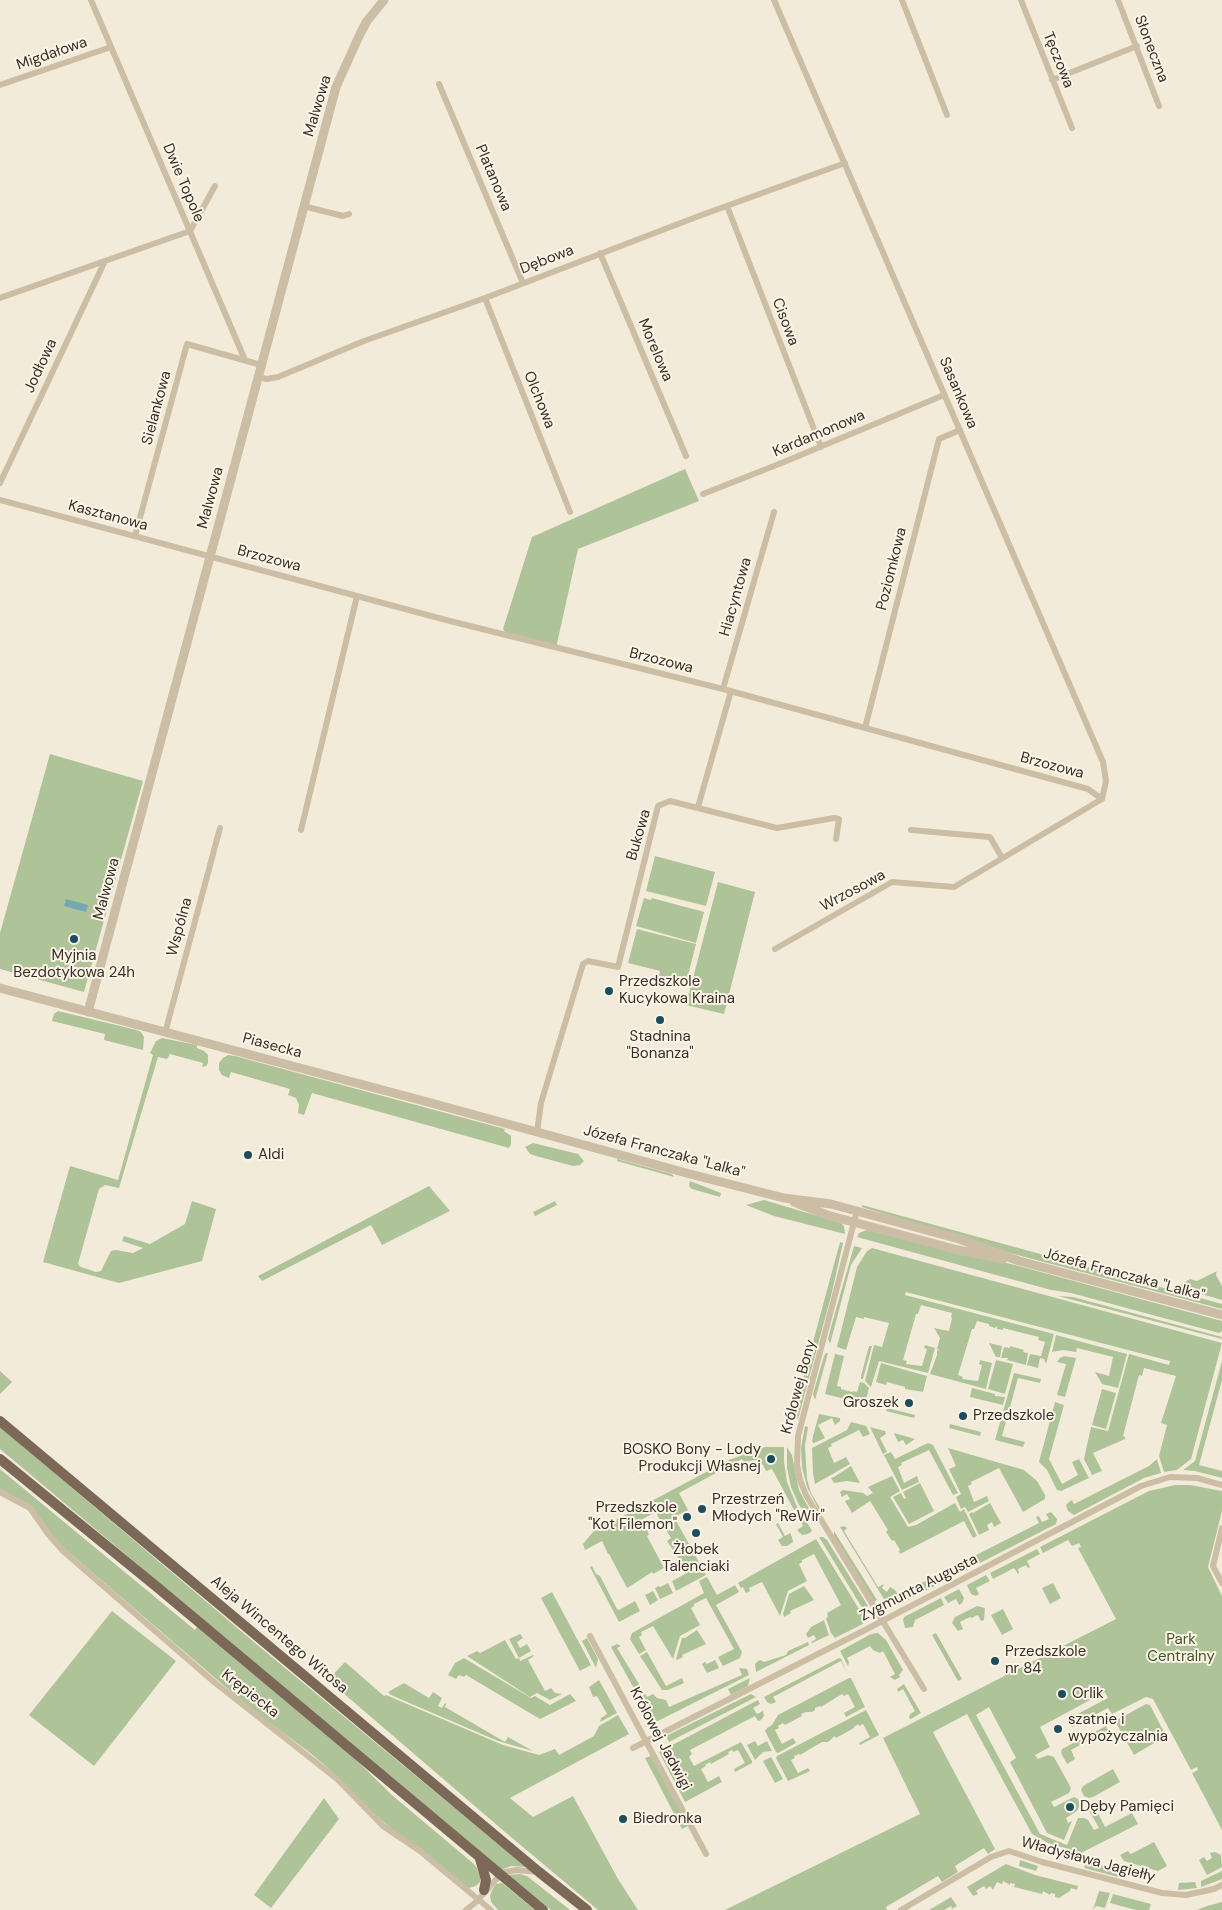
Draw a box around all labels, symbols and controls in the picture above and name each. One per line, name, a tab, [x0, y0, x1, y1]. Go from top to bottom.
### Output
street label: Słoneczna	[1130, 13, 1172, 85]
street label: Tęczowa	[1039, 29, 1077, 91]
street label: Migdałowa	[14, 34, 90, 74]
street label: Malwowa	[300, 73, 336, 139]
street label: Dwie Topole	[158, 141, 208, 225]
street label: Platanowa	[471, 142, 515, 214]
street label: Dębowa	[518, 242, 576, 278]
street label: Cisowa	[768, 296, 802, 348]
street label: Morelowa	[634, 316, 676, 384]
street label: Jodłowa	[21, 336, 61, 396]
street label: Sasankowa	[935, 354, 981, 432]
street label: Sielankowa	[138, 369, 176, 447]
street label: Olchowa	[519, 369, 559, 431]
street label: Kardamonowa	[770, 407, 868, 461]
street label: Malwowa	[194, 465, 228, 531]
street label: Kasztanowa	[66, 497, 150, 535]
street label: Poziomkowa	[873, 526, 911, 612]
street label: Brzozowa	[235, 542, 303, 576]
street label: Hiacyntowa	[716, 556, 756, 638]
street label: Brzozowa	[627, 644, 695, 678]
street label: Brzozowa	[1018, 749, 1086, 783]
street label: Bukowa	[623, 807, 655, 863]
street label: Malwowa	[90, 856, 124, 922]
street label: Wrzosowa	[817, 866, 889, 916]
street label: Wspólna	[164, 896, 196, 958]
marker: Myjnia Bezdotykowa 24h	[68, 933, 80, 945]
place label: Myjnia Bezdotykowa 24h	[13, 947, 135, 982]
place label: Przedszkole Kucykowa Kraina	[619, 973, 735, 1008]
marker: Przedszkole Kucykowa Kraina	[603, 985, 615, 997]
marker: Stadnina "Bonanza"	[654, 1014, 666, 1026]
place label: Stadnina "Bonanza"	[626, 1028, 694, 1063]
street label: Piasecka	[240, 1029, 304, 1063]
street label: Józefa Franczaka "Lalka"	[581, 1122, 747, 1182]
place label: Aldi	[258, 1146, 284, 1164]
marker: Aldi	[242, 1149, 254, 1161]
street label: Józefa Franczaka "Lalka"	[1041, 1245, 1207, 1305]
street label: Królowej Bony	[778, 1338, 820, 1436]
place label: Groszek	[843, 1394, 899, 1412]
marker: Groszek	[903, 1397, 915, 1409]
place label: Przedszkole	[973, 1407, 1054, 1425]
marker: Przedszkole	[957, 1410, 969, 1422]
place label: BOSKO Bony - Lody Produkcji Własnej	[623, 1441, 761, 1476]
marker: BOSKO Bony - Lody Produkcji Własnej	[765, 1453, 777, 1465]
place label: Przestrzeń Młodych "ReWir"	[712, 1491, 825, 1526]
place label: Przedszkole "Kot Filemon"	[588, 1499, 677, 1534]
marker: Przestrzeń Młodych "ReWir"	[696, 1503, 708, 1515]
marker: Przedszkole "Kot Filemon"	[681, 1511, 693, 1523]
marker: Żłobek Talenciaki	[690, 1527, 702, 1539]
place label: Żłobek Talenciaki	[662, 1541, 730, 1576]
street label: Zygmunta Augusta	[857, 1551, 981, 1625]
street label: Aleja Wincentego Witosa	[207, 1572, 351, 1698]
park label: Park Centralny	[1147, 1631, 1215, 1666]
place label: Przedszkole nr 84	[1005, 1643, 1086, 1678]
marker: Przedszkole nr 84	[989, 1655, 1001, 1667]
street label: Krępiecka	[218, 1666, 282, 1722]
street label: Królowej Jadwigi	[625, 1684, 695, 1794]
place label: Orlik	[1072, 1685, 1104, 1703]
marker: Orlik	[1056, 1688, 1068, 1700]
place label: szatnie i wypożyczalnia	[1068, 1711, 1168, 1746]
marker: szatnie i wypożyczalnia	[1052, 1723, 1064, 1735]
place label: Dęby Pamięci	[1080, 1798, 1174, 1816]
marker: Dęby Pamięci	[1064, 1801, 1076, 1813]
place label: Biedronka	[633, 1810, 702, 1828]
marker: Biedronka	[617, 1813, 629, 1825]
street label: Władysława Jagiełły	[1019, 1833, 1157, 1887]

